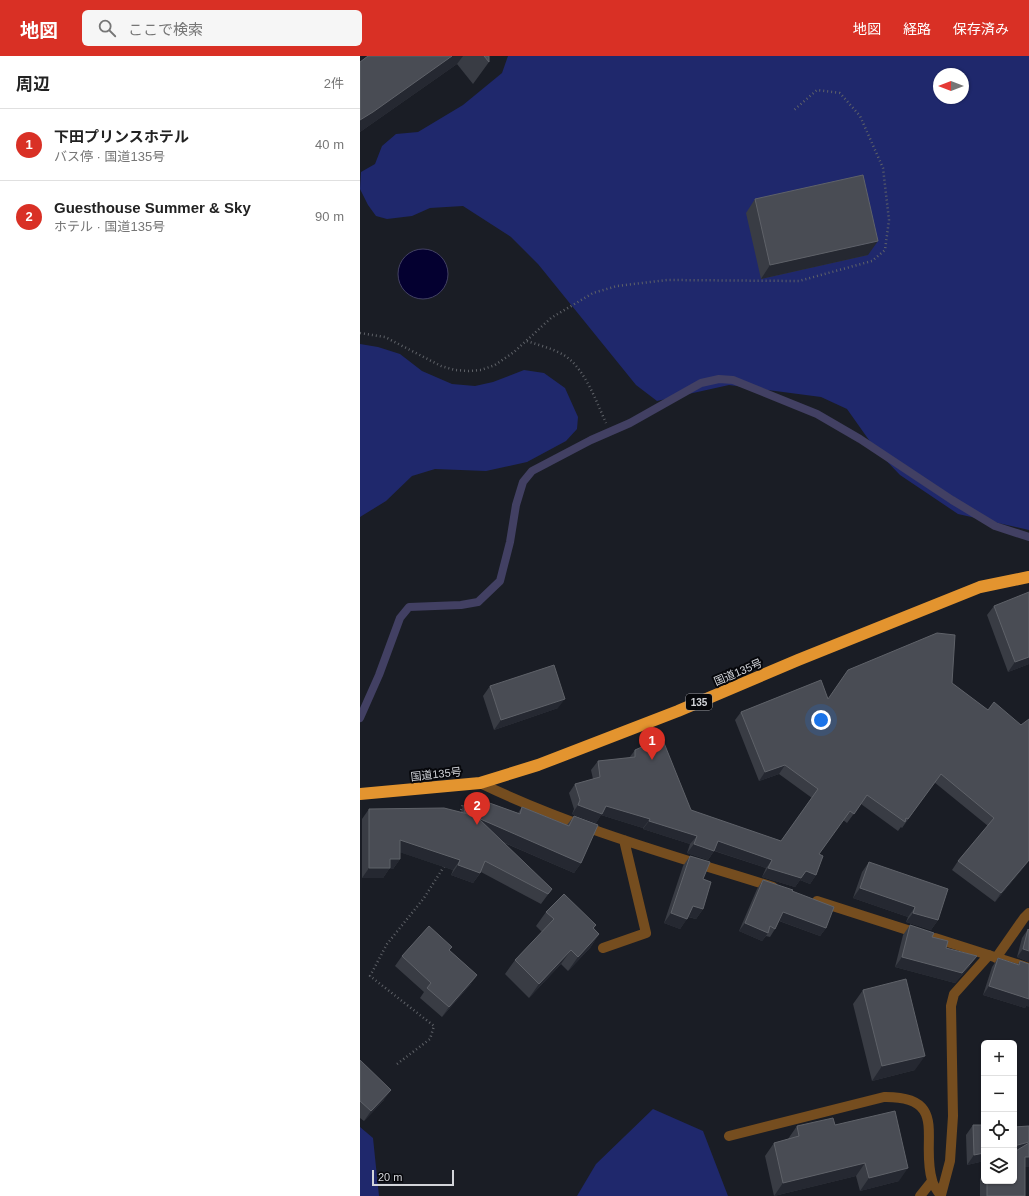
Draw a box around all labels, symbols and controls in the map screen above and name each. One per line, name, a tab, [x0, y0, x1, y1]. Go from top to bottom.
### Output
search box	[82, 10, 362, 46]
icon: search	[96, 17, 118, 39]
text: 地図	[20, 20, 58, 41]
text: ここで検索	[128, 21, 203, 38]
text: 地図	[853, 21, 881, 37]
text: 経路	[903, 21, 931, 37]
text: 保存済み	[953, 21, 1009, 37]
north arrow	[933, 68, 969, 104]
text: 周辺	[16, 75, 50, 94]
text: 2件	[324, 76, 344, 91]
text: 下田プリンスホテル	[54, 128, 189, 145]
text: 1	[25, 137, 33, 152]
text: 40 m	[315, 137, 344, 152]
text: バス停 · 国道135号	[54, 149, 165, 164]
text: Guesthouse Summer & Sky	[54, 199, 251, 216]
text: 2	[25, 209, 33, 224]
text: 90 m	[315, 209, 344, 224]
text: ホテル · 国道135号	[54, 219, 165, 234]
street label: 国道135号	[712, 656, 764, 688]
road number: 135	[686, 694, 712, 710]
your location	[811, 710, 831, 730]
pin: 1	[639, 727, 665, 760]
street label: 国道135号	[410, 765, 462, 783]
pin: 2	[464, 792, 490, 825]
map controls	[981, 1040, 1017, 1184]
button: +	[981, 1040, 1017, 1076]
button: −	[981, 1076, 1017, 1112]
button: locate	[981, 1112, 1017, 1148]
button: layers	[981, 1148, 1017, 1184]
scale bar	[372, 1168, 454, 1187]
text: 20 m	[378, 1171, 402, 1183]

